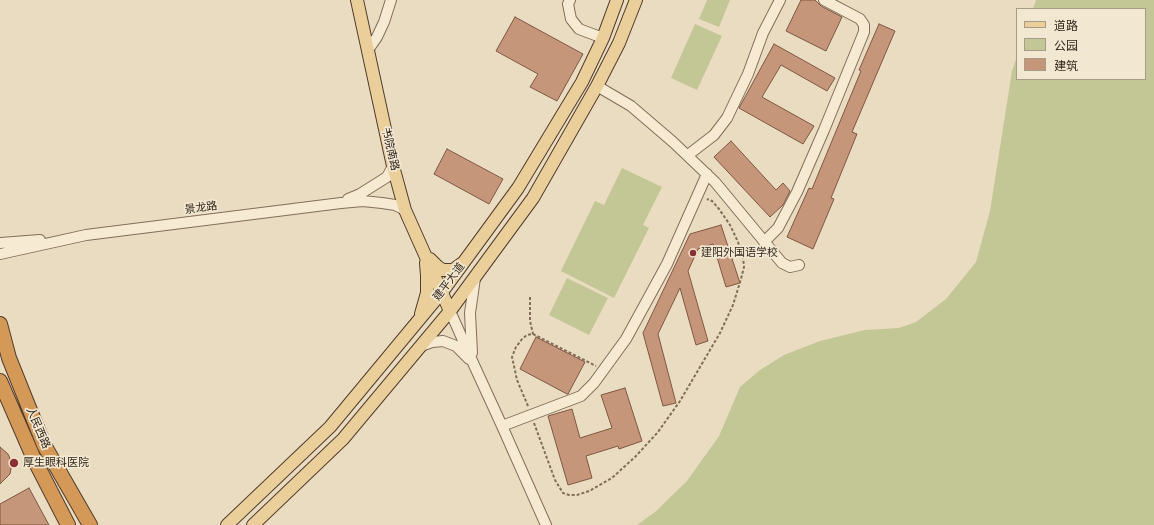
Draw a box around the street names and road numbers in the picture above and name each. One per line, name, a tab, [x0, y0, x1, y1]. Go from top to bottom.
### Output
street label: 书院南路	[379, 126, 401, 172]
street label: 景龙路	[184, 199, 218, 217]
street label: 建平大道	[430, 260, 468, 304]
street label: 人民西路	[23, 405, 53, 451]

